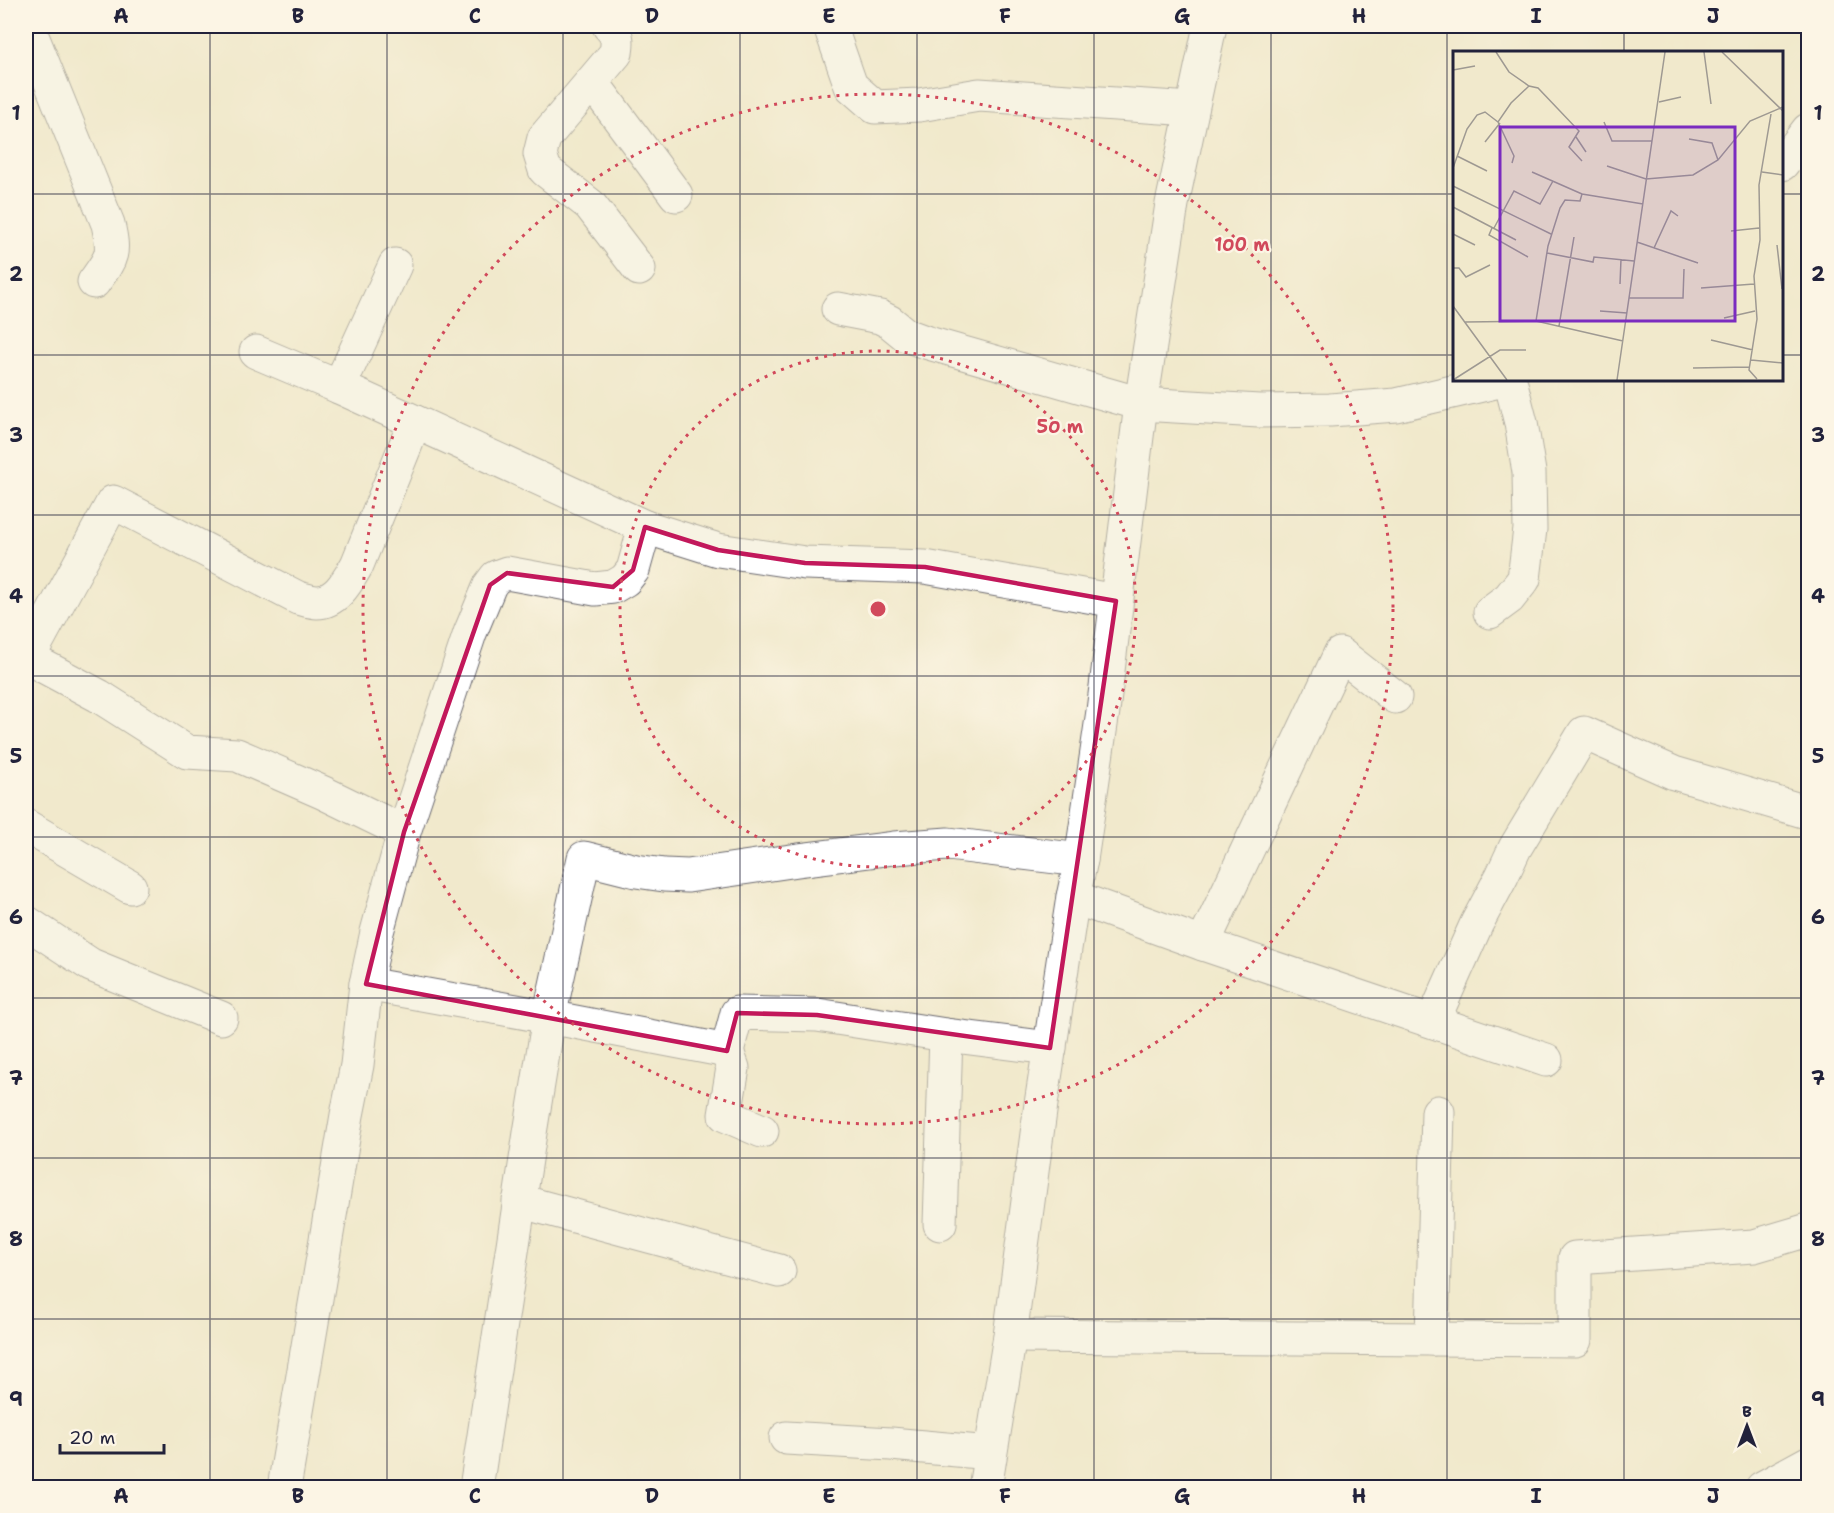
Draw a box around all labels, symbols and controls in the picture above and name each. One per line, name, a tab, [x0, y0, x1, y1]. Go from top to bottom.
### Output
text: A	[113, 3, 129, 29]
text: B	[292, 3, 304, 29]
text: C	[469, 3, 481, 29]
text: D	[645, 3, 659, 29]
text: E	[822, 3, 836, 29]
text: F	[999, 3, 1011, 29]
text: G	[1174, 3, 1190, 29]
text: H	[1352, 3, 1366, 29]
text: I	[1530, 3, 1542, 29]
text: J	[1707, 3, 1720, 29]
inset map	[1453, 51, 1783, 381]
text: 1	[11, 100, 21, 126]
text: 1	[1813, 100, 1823, 126]
text: 100 m	[1214, 233, 1270, 257]
text: 2	[9, 261, 23, 287]
text: 2	[1811, 261, 1825, 287]
text: 50 m	[1037, 415, 1084, 439]
text: 3	[9, 422, 23, 448]
text: 3	[1811, 422, 1825, 448]
text: 4	[9, 583, 23, 609]
text: 4	[1811, 583, 1825, 609]
centre of rings	[868, 599, 888, 619]
text: 5	[10, 743, 22, 769]
text: 5	[1812, 743, 1824, 769]
text: 6	[9, 904, 23, 930]
text: 6	[1811, 904, 1825, 930]
text: 7	[9, 1065, 23, 1091]
text: 7	[1811, 1065, 1825, 1091]
text: 8	[9, 1226, 23, 1252]
text: 8	[1811, 1226, 1825, 1252]
text: 9	[9, 1386, 23, 1412]
text: 9	[1811, 1386, 1825, 1412]
north arrow	[1717, 1396, 1777, 1456]
text: B	[1742, 1401, 1752, 1422]
scale bar	[60, 1417, 164, 1455]
text: 20 m	[69, 1426, 115, 1450]
text: A	[113, 1483, 129, 1509]
text: B	[292, 1483, 304, 1509]
text: C	[469, 1483, 481, 1509]
text: D	[645, 1483, 659, 1509]
text: E	[822, 1483, 836, 1509]
text: F	[999, 1483, 1011, 1509]
text: G	[1174, 1483, 1190, 1509]
text: H	[1352, 1483, 1366, 1509]
text: I	[1530, 1483, 1542, 1509]
text: J	[1707, 1483, 1720, 1509]

